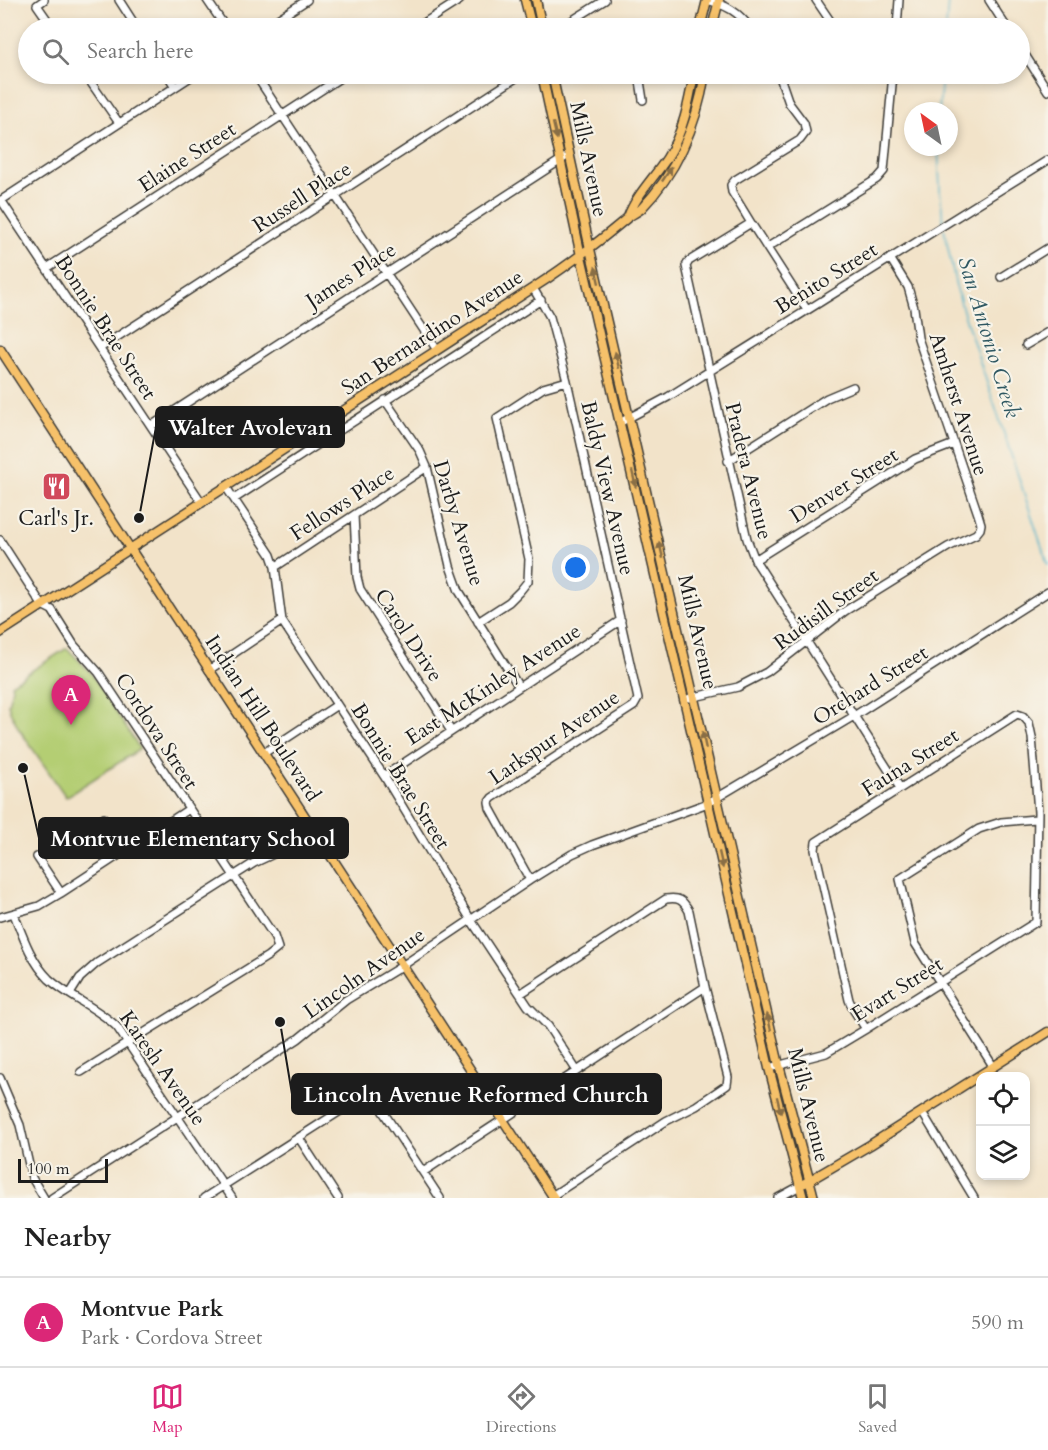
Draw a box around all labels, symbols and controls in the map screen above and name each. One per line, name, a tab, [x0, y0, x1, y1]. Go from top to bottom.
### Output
search box	[18, 18, 1030, 84]
icon: search	[39, 35, 72, 68]
text: Search here	[87, 36, 194, 66]
street label: Mills Avenue	[562, 99, 615, 219]
north arrow	[904, 102, 958, 156]
street label: Elaine Street	[133, 115, 242, 200]
one-way arrow	[550, 121, 560, 140]
street label: Russell Place	[247, 155, 357, 240]
one-way arrow	[661, 166, 672, 182]
street label: James Place	[298, 235, 402, 317]
street label: Benito Street	[769, 235, 883, 321]
street label: Bonnie Brae Street	[48, 249, 163, 406]
water label: San Antonio Creek	[950, 253, 1028, 422]
street label: San Bernardino Avenue	[336, 263, 529, 402]
one-way arrow	[591, 265, 601, 284]
street label: Amherst Avenue	[922, 329, 995, 479]
one-way arrow	[611, 351, 621, 370]
street label: Baldy View Avenue	[573, 398, 642, 578]
street label: Pradera Avenue	[717, 400, 780, 543]
callout: Walter Avolevan	[156, 407, 344, 447]
text: Walter Avolevan	[167, 413, 332, 443]
street label: Denver Street	[785, 440, 904, 530]
street label: Darby Avenue	[426, 457, 491, 590]
street label: Fellows Place	[284, 459, 400, 548]
one-way arrow	[629, 469, 639, 488]
restaurant icon: Carl's Jr.	[40, 471, 72, 503]
place label: Carl's Jr.	[18, 504, 94, 533]
one-way arrow	[655, 541, 665, 560]
your location	[561, 553, 590, 582]
street label: Rudisill Street	[768, 561, 885, 657]
street label: Mills Avenue	[670, 572, 725, 692]
street label: Carol Drive	[368, 583, 450, 688]
street label: East McKinley Avenue	[400, 617, 587, 752]
street label: Indian Hill Boulevard	[198, 629, 327, 807]
street label: Orchard Street	[807, 638, 934, 732]
street label: Cordova Street	[108, 667, 205, 795]
pin: A	[52, 676, 90, 725]
street label: Larkspur Avenue	[483, 683, 625, 792]
street label: Bonnie Brae Street	[344, 698, 457, 855]
street label: Fauna Street	[856, 721, 965, 804]
one-way arrow	[699, 731, 708, 750]
callout: Montvue Elementary School	[39, 818, 348, 858]
text: Montvue Elementary School	[51, 824, 336, 854]
one-way arrow	[717, 851, 727, 869]
street label: Lincoln Avenue	[298, 921, 431, 1026]
street label: Evart Street	[846, 950, 949, 1029]
street label: Karesh Avenue	[112, 1005, 213, 1132]
one-way arrow	[764, 1013, 774, 1031]
street label: Mills Avenue	[780, 1045, 837, 1165]
map controls	[976, 1072, 1030, 1180]
button: locate	[976, 1072, 1030, 1126]
callout: Lincoln Avenue Reformed Church	[292, 1074, 661, 1114]
text: Lincoln Avenue Reformed Church	[303, 1080, 649, 1110]
one-way arrow	[774, 1096, 784, 1115]
button: layers	[976, 1126, 1030, 1180]
scale bar	[18, 1156, 108, 1184]
text: 100 m	[27, 1158, 69, 1180]
text: Nearby	[24, 1220, 112, 1255]
text: Montvue Park	[81, 1294, 224, 1324]
text: A	[36, 1309, 51, 1336]
text: 590 m	[971, 1309, 1024, 1336]
text: Park · Cordova Street	[81, 1324, 262, 1351]
tab: Map	[151, 1380, 184, 1438]
tab: Directions	[486, 1380, 556, 1438]
tab: Saved	[858, 1380, 897, 1438]

